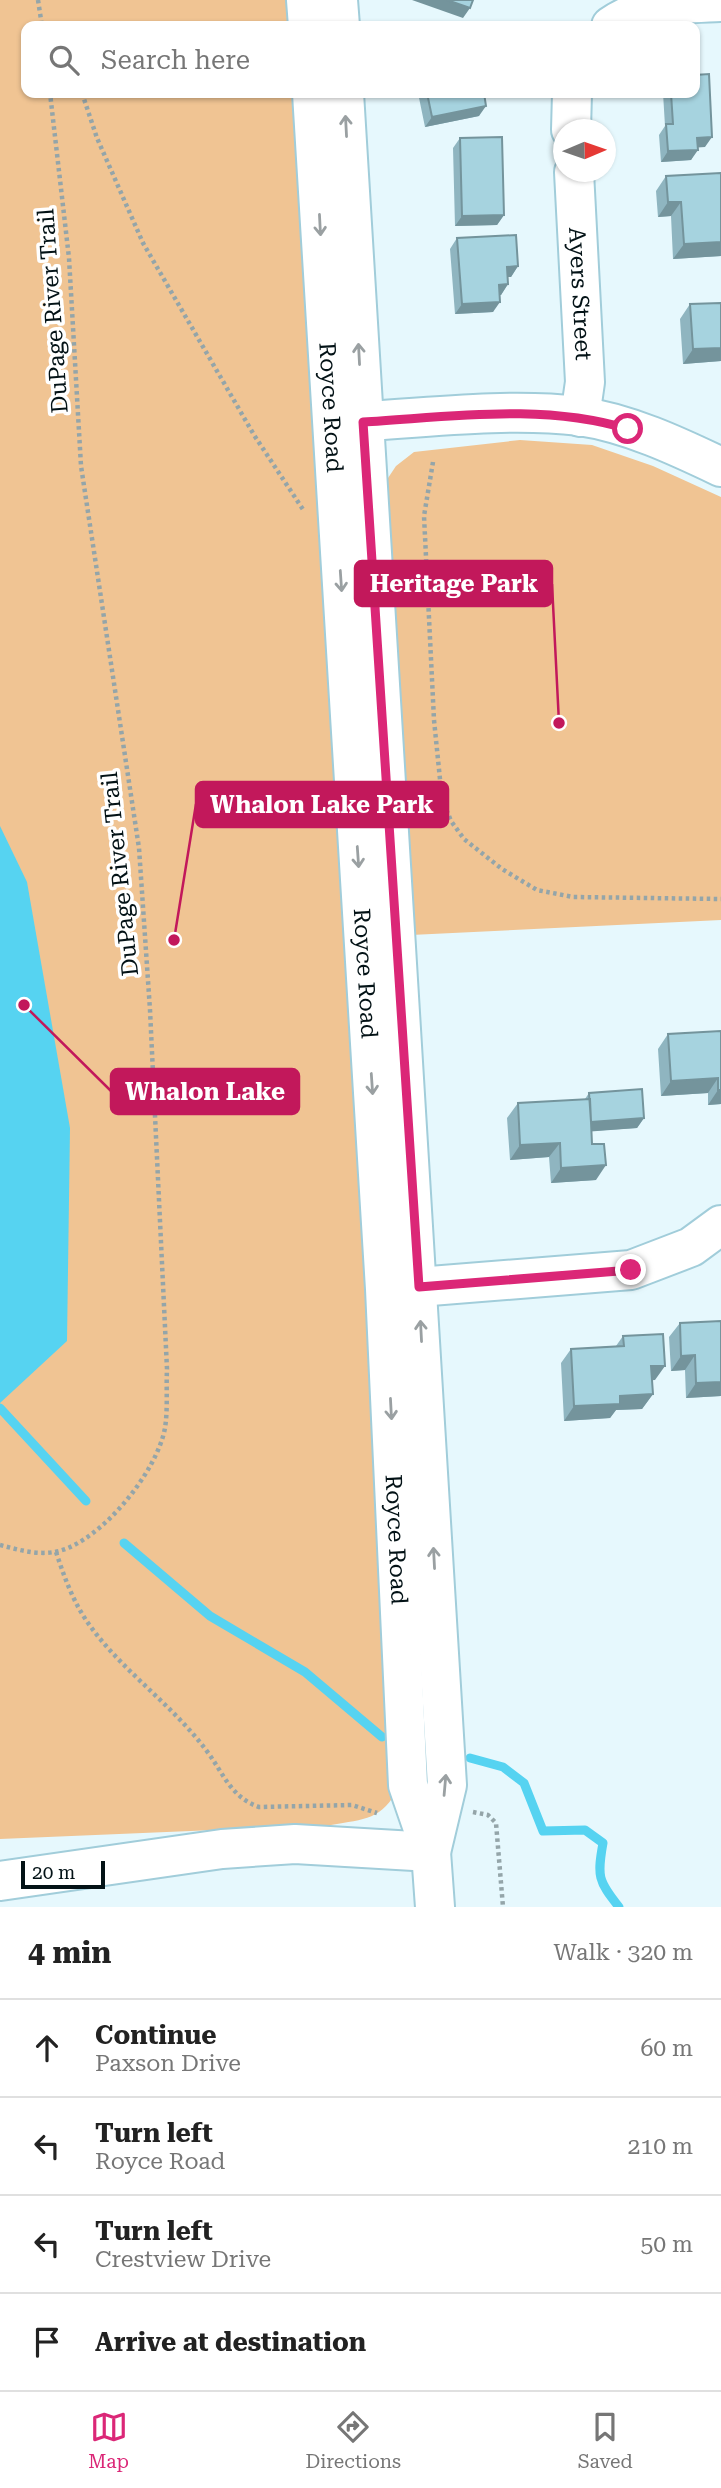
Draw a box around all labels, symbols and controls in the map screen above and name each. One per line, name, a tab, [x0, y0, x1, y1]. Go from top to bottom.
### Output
search box	[21, 21, 700, 98]
icon: search	[45, 41, 83, 79]
text: Search here	[101, 45, 250, 75]
one-way arrow	[339, 116, 352, 138]
north arrow	[553, 119, 616, 182]
street label: DuPage River Trail	[32, 208, 74, 414]
one-way arrow	[314, 213, 327, 235]
street label: Ayers Street	[563, 227, 597, 362]
street label: Royce Road	[314, 342, 349, 474]
one-way arrow	[352, 343, 365, 365]
route start	[612, 413, 643, 444]
callout: Heritage Park	[355, 561, 552, 606]
one-way arrow	[335, 569, 348, 592]
text: Heritage Park	[370, 570, 539, 598]
street label: DuPage River Trail	[96, 771, 144, 977]
callout: Whalon Lake Park	[196, 782, 448, 827]
text: Whalon Lake Park	[210, 791, 434, 819]
one-way arrow	[352, 845, 365, 868]
street label: Royce Road	[348, 907, 383, 1039]
callout: Whalon Lake	[111, 1069, 299, 1114]
one-way arrow	[366, 1072, 379, 1095]
text: Whalon Lake	[125, 1078, 285, 1106]
route end	[615, 1254, 646, 1285]
one-way arrow	[414, 1320, 427, 1343]
one-way arrow	[384, 1397, 397, 1420]
street label: Royce Road	[380, 1474, 413, 1605]
one-way arrow	[427, 1547, 440, 1570]
one-way arrow	[439, 1774, 452, 1797]
scale bar	[21, 1858, 105, 1890]
text: 20 m	[32, 1861, 75, 1884]
text: 4 min	[28, 1935, 111, 1970]
text: Walk · 320 m	[554, 1939, 693, 1966]
text: Continue	[95, 2020, 217, 2050]
icon: ahead	[28, 2029, 66, 2067]
text: 60 m	[640, 2035, 693, 2062]
text: Paxson Drive	[95, 2050, 241, 2077]
text: Turn left	[95, 2118, 213, 2148]
icon: left	[28, 2127, 66, 2165]
text: 210 m	[628, 2133, 693, 2160]
text: Royce Road	[95, 2148, 225, 2175]
text: Turn left	[95, 2216, 213, 2246]
icon: left	[28, 2225, 66, 2263]
text: 50 m	[640, 2231, 693, 2258]
text: Crestview Drive	[95, 2246, 271, 2273]
icon: arrive	[28, 2323, 66, 2361]
text: Arrive at destination	[95, 2327, 366, 2357]
tab: Map	[88, 2408, 129, 2473]
tab: Directions	[305, 2408, 401, 2473]
tab: Saved	[578, 2408, 633, 2473]

